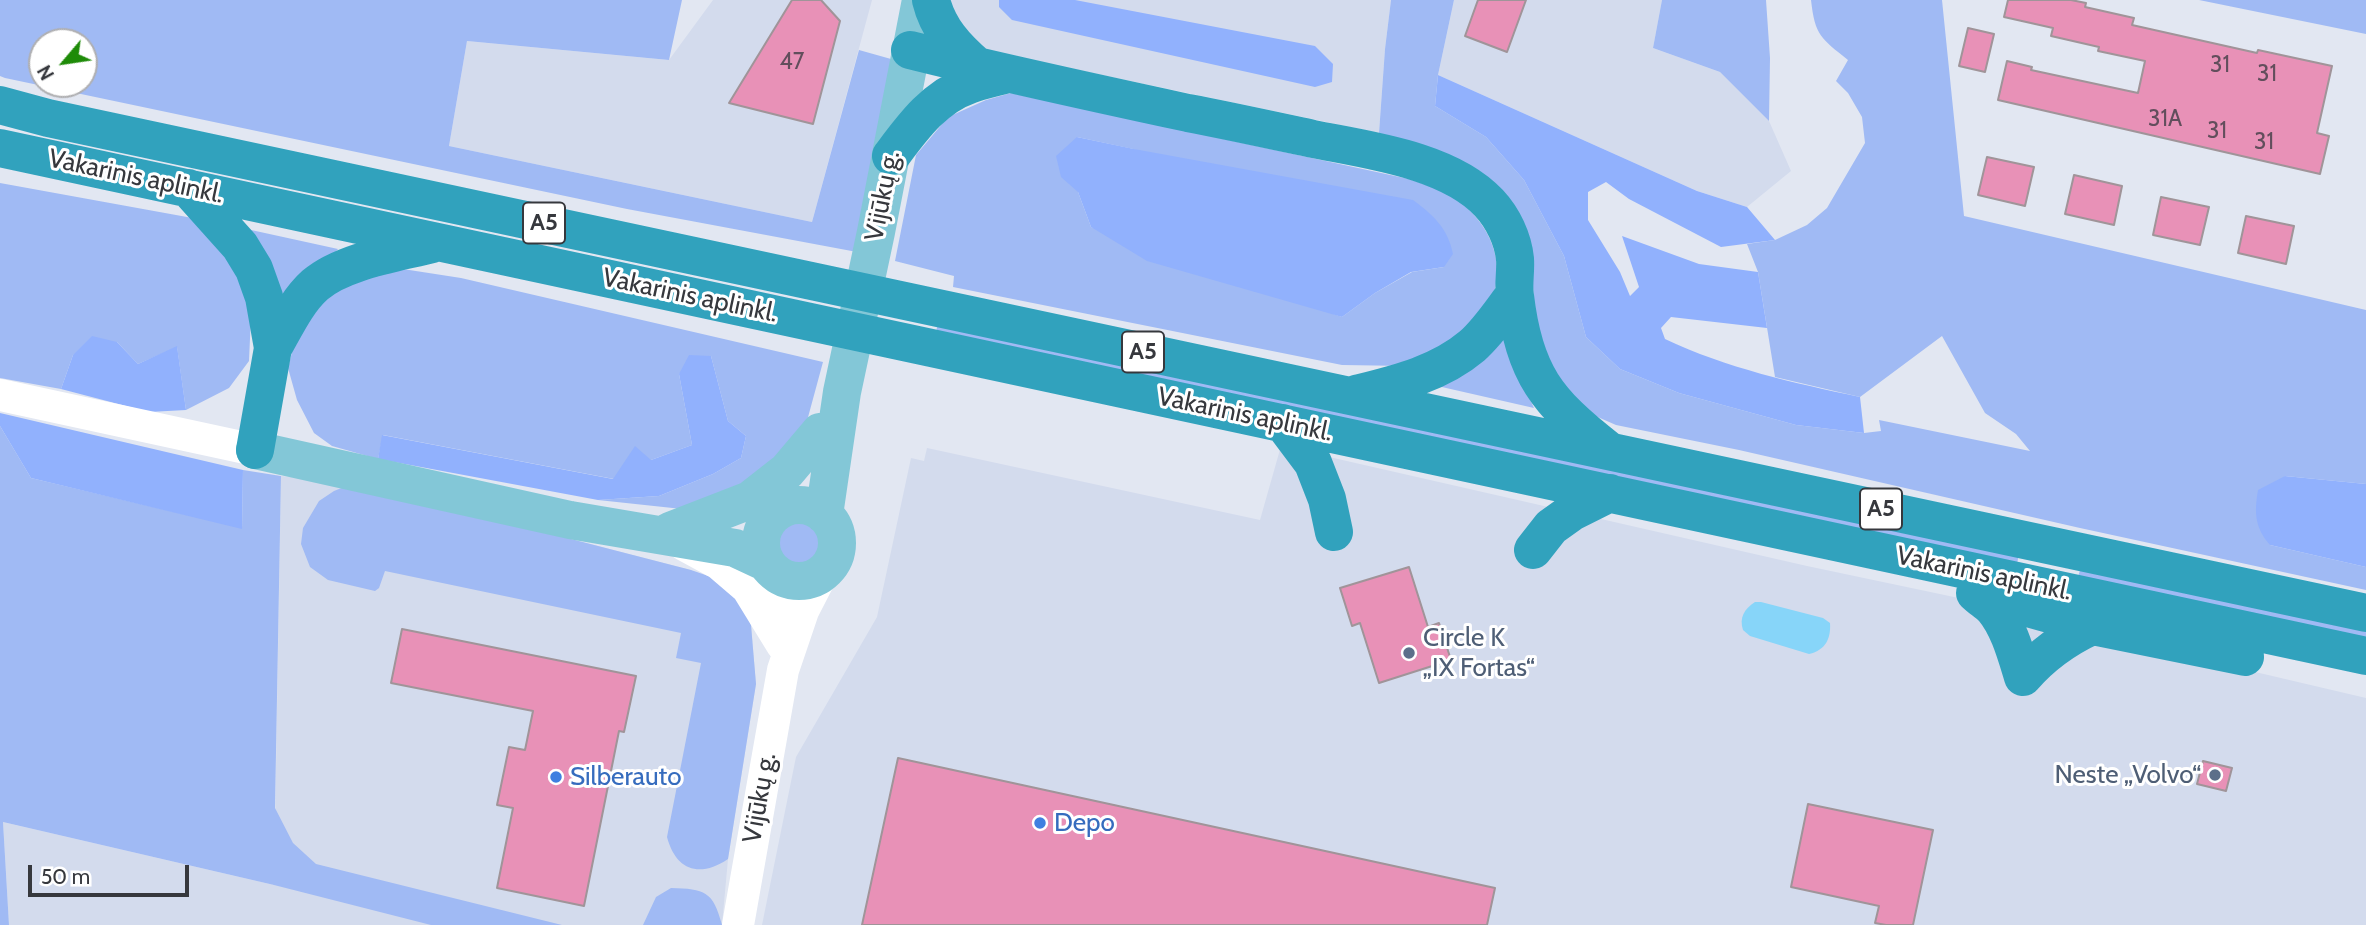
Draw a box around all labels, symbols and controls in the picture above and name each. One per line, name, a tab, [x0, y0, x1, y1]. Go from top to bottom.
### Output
north arrow	[28, 28, 98, 98]
house number: 47	[780, 48, 804, 76]
house number: 31	[2210, 51, 2230, 79]
house number: 31	[2257, 60, 2277, 88]
text: N	[33, 61, 59, 84]
house number: 31A	[2148, 105, 2182, 133]
house number: 31	[2207, 117, 2227, 145]
house number: 31	[2254, 128, 2274, 156]
street label: Vakarinis aplinkl.	[46, 143, 226, 211]
street label: Vijūkų g.	[859, 148, 907, 244]
road number: A5	[523, 202, 565, 244]
street label: Vakarinis aplinkl.	[600, 262, 780, 330]
road number: A5	[1122, 332, 1164, 372]
street label: Vakarinis aplinkl.	[1155, 381, 1335, 449]
road number: A5	[1860, 488, 1902, 530]
street label: Vakarinis aplinkl.	[1894, 540, 2074, 608]
place label: Circle K „IX Fortas“	[1423, 622, 1535, 684]
marker: Circle K „IX Fortas“	[1401, 645, 1417, 661]
street label: Vijūkų g.	[737, 750, 783, 846]
place label: Neste „Volvo“	[2054, 759, 2201, 791]
place label: Silberauto	[570, 761, 682, 793]
marker: Neste „Volvo“	[2207, 767, 2223, 783]
marker: Silberauto	[548, 769, 564, 785]
place label: Depo	[1054, 807, 1115, 839]
marker: Depo	[1032, 815, 1048, 831]
scale bar	[32, 852, 192, 896]
text: 50 m	[41, 864, 90, 889]

